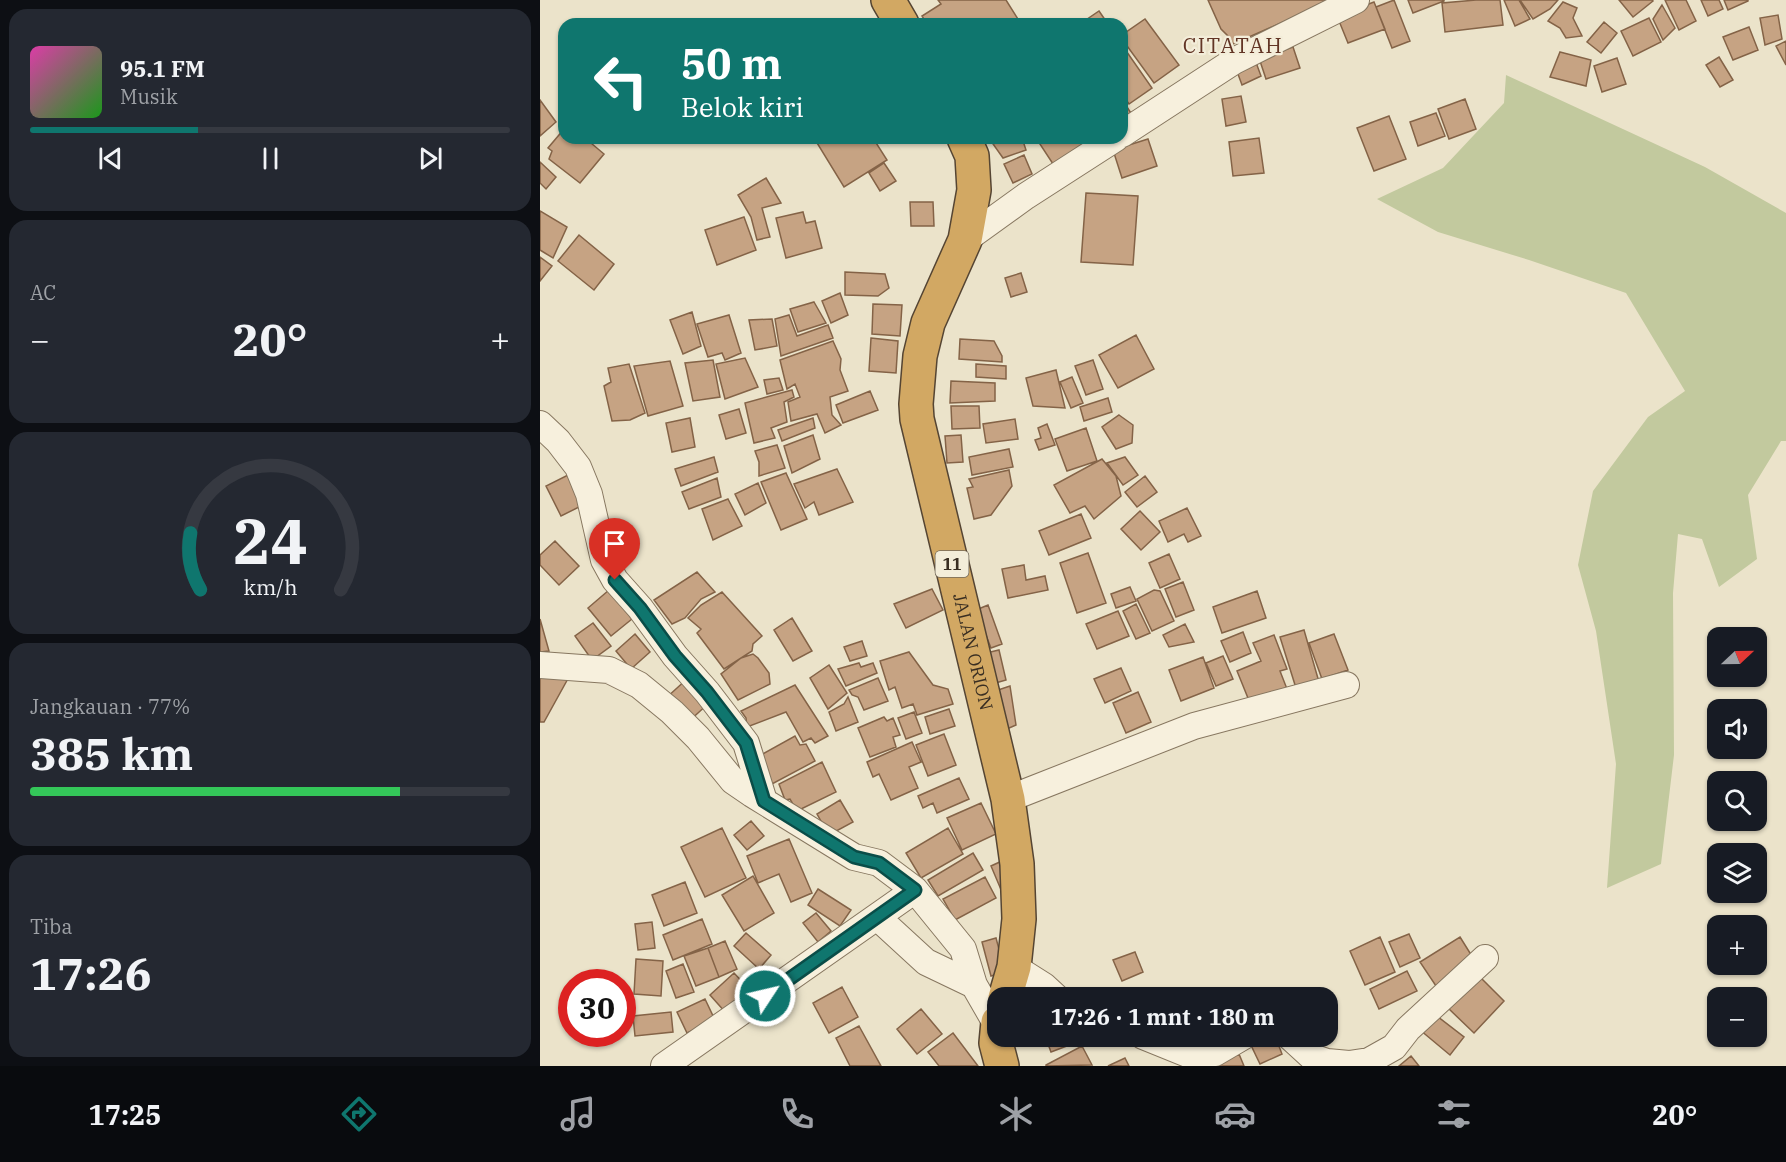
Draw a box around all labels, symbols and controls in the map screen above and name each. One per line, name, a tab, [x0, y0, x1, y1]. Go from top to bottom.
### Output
district label: CITATAH	[1183, 31, 1283, 59]
text: 50 m	[681, 36, 782, 91]
icon: left	[582, 42, 660, 120]
text: 95.1 FM	[120, 54, 205, 83]
text: Musik	[120, 83, 178, 110]
text: Belok kiri	[681, 89, 804, 124]
icon: previous	[94, 142, 127, 175]
icon: pause	[254, 142, 287, 175]
icon: next	[414, 142, 447, 175]
text: AC	[30, 279, 56, 306]
text: 20°	[232, 310, 308, 368]
text: −	[30, 318, 50, 361]
text: +	[490, 318, 510, 361]
text: 24	[233, 500, 307, 581]
pin	[589, 518, 640, 580]
icon: arrive	[598, 527, 631, 560]
road number: 11	[936, 551, 968, 577]
text: km/h	[243, 573, 297, 601]
street label: JALAN ORION	[948, 591, 998, 713]
north arrow	[1707, 627, 1767, 687]
map controls	[1707, 627, 1767, 1047]
text: Jangkauan · 77%	[30, 693, 190, 720]
button: sound	[1707, 699, 1767, 759]
text: 385 km	[30, 724, 193, 782]
button: search	[1707, 771, 1767, 831]
button: layers	[1707, 843, 1767, 903]
text: Tiba	[30, 913, 72, 940]
button: +	[1707, 915, 1767, 975]
text: 17:26	[30, 944, 152, 1002]
position arrow	[733, 964, 797, 1028]
speed limit sign: 30	[558, 969, 636, 1047]
button: −	[1707, 987, 1767, 1047]
text: 17:26 · 1 mnt · 180 m	[1050, 1002, 1275, 1031]
icon: directions	[338, 1093, 380, 1135]
icon: music	[557, 1093, 599, 1135]
icon: phone	[776, 1093, 818, 1135]
icon: climate	[995, 1093, 1037, 1135]
icon: car	[1214, 1093, 1256, 1135]
icon: filters	[1433, 1093, 1475, 1135]
text: 17:25	[88, 1097, 161, 1132]
text: 20°	[1652, 1097, 1697, 1132]

